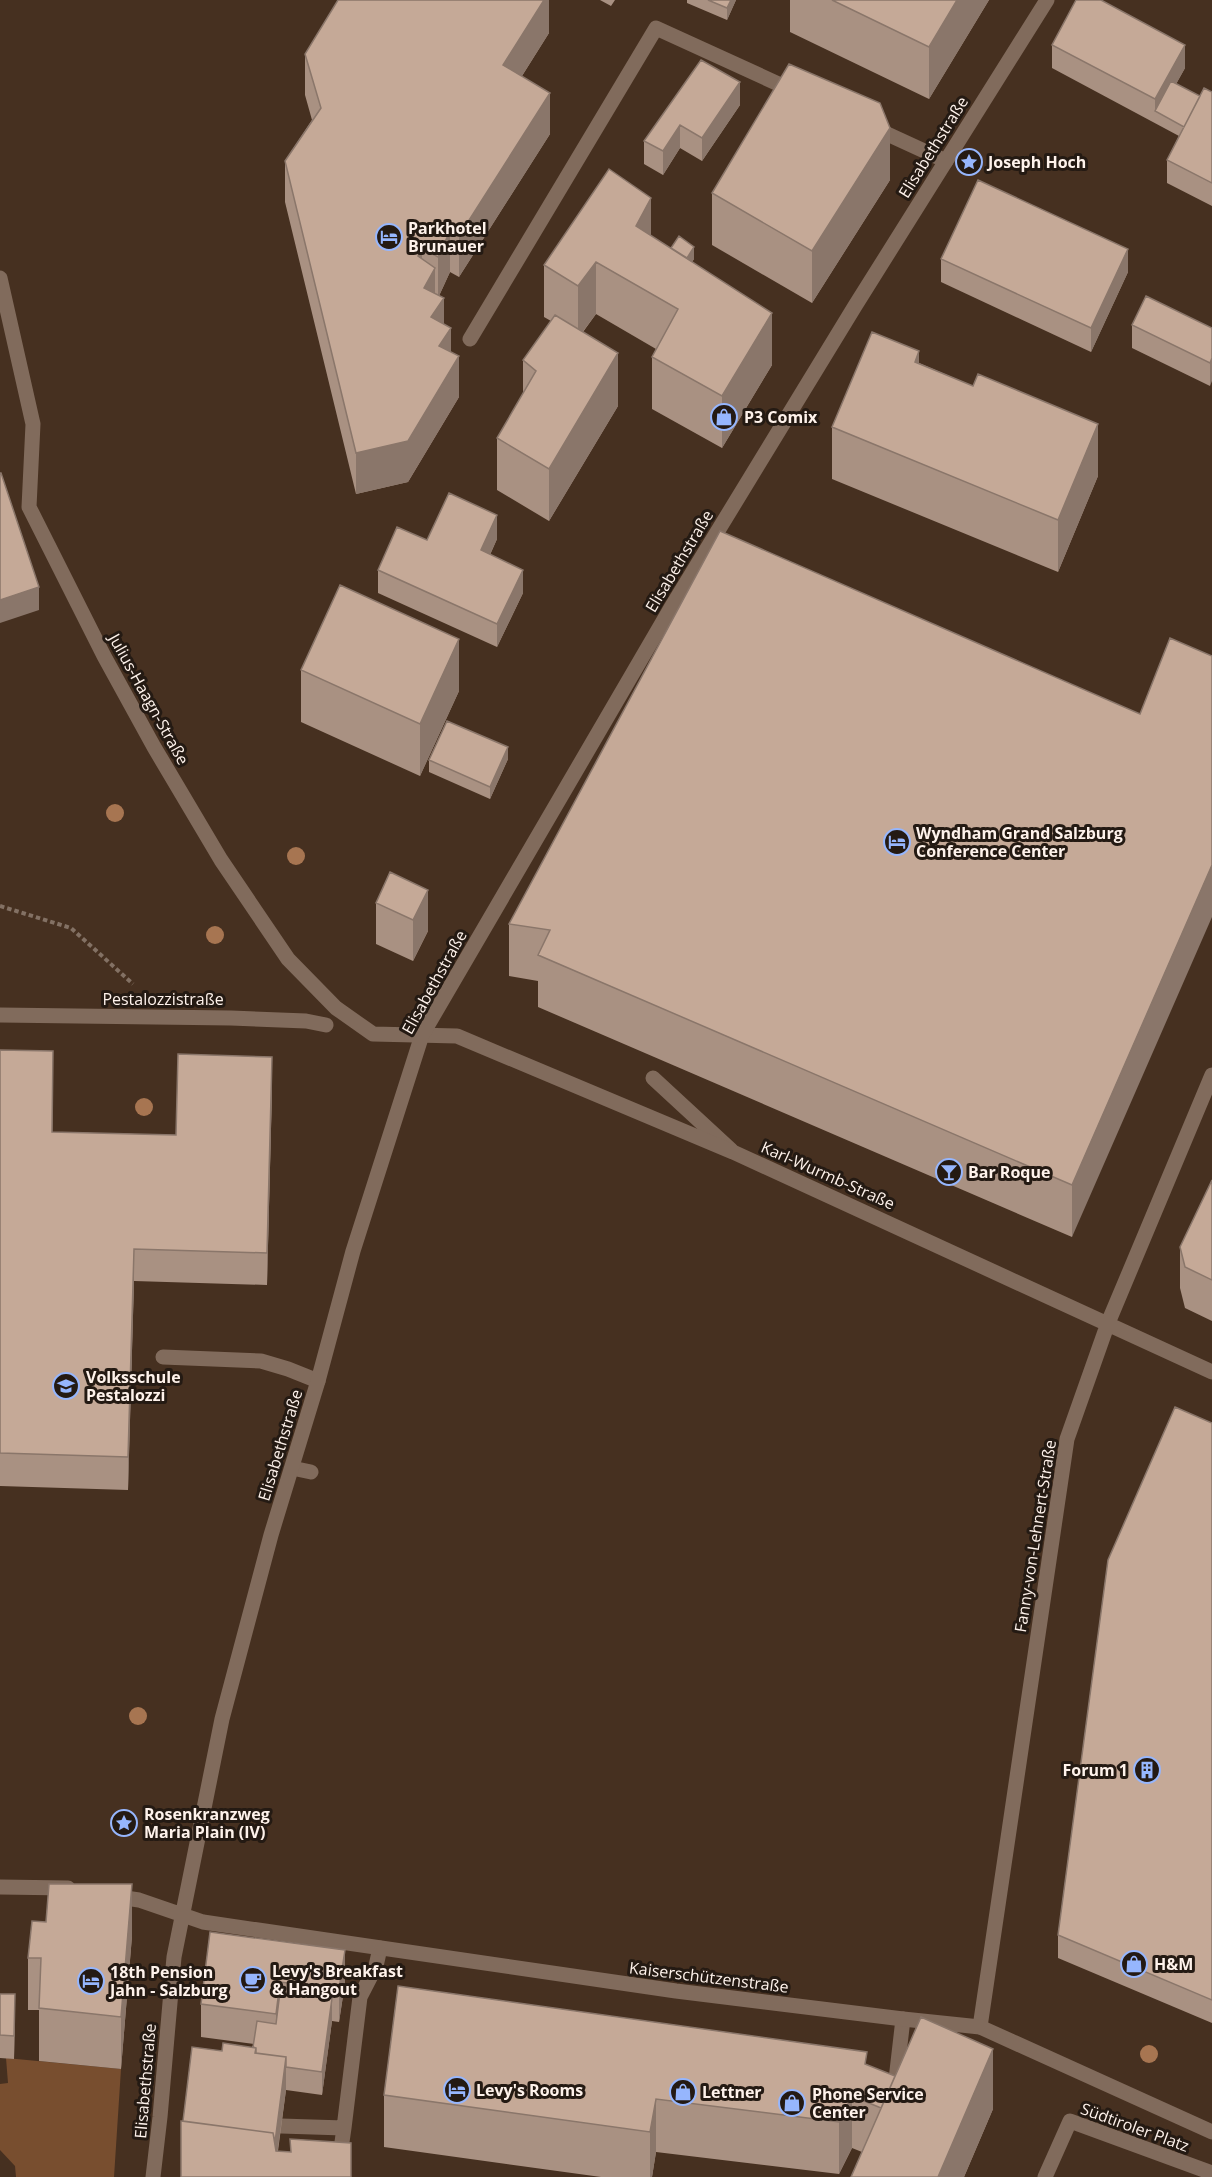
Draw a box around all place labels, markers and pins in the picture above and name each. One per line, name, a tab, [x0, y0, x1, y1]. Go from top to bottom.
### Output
place icon: Joseph Hoch	[954, 147, 984, 177]
place label: Joseph Hoch	[986, 151, 1086, 173]
place label: Parkhotel Brunauer	[408, 217, 487, 257]
hotel icon: Parkhotel Brunauer	[374, 222, 404, 252]
shop icon: P3 Comix	[709, 402, 739, 432]
place label: P3 Comix	[744, 406, 818, 428]
place label: Wyndham Grand Salzburg Conference Center	[916, 822, 1123, 862]
hotel icon: Wyndham Grand Salzburg Conference Center	[882, 827, 912, 857]
bar icon: Bar Roque	[934, 1157, 964, 1187]
place label: Bar Roque	[968, 1161, 1050, 1183]
place label: Volksschule Pestalozzi	[86, 1366, 181, 1406]
school or university icon: Volksschule Pestalozzi	[51, 1371, 81, 1401]
building icon: Forum 1	[1132, 1755, 1162, 1785]
place label: Forum 1	[1063, 1759, 1128, 1781]
place label: Rosenkranzweg Maria Plain (IV)	[144, 1803, 270, 1843]
place icon: Rosenkranzweg Maria Plain (IV)	[109, 1808, 139, 1838]
shop icon: H&M	[1119, 1949, 1149, 1979]
place label: H&M	[1154, 1953, 1193, 1975]
place label: Levy's Breakfast & Hangout	[272, 1960, 403, 2000]
place label: 18th Pension Jahn - Salzburg	[108, 1961, 228, 2001]
cafe icon: Levy's Breakfast & Hangout	[238, 1965, 268, 1995]
hotel icon: 18th Pension Jahn - Salzburg	[76, 1966, 106, 1996]
hotel icon: Levy's Rooms	[442, 2075, 472, 2105]
shop icon: Lettner	[668, 2077, 698, 2107]
place label: Levy's Rooms	[476, 2079, 583, 2101]
place label: Lettner	[702, 2081, 762, 2103]
place label: Phone Service Center	[812, 2083, 924, 2123]
shop icon: Phone Service Center	[777, 2088, 807, 2118]

